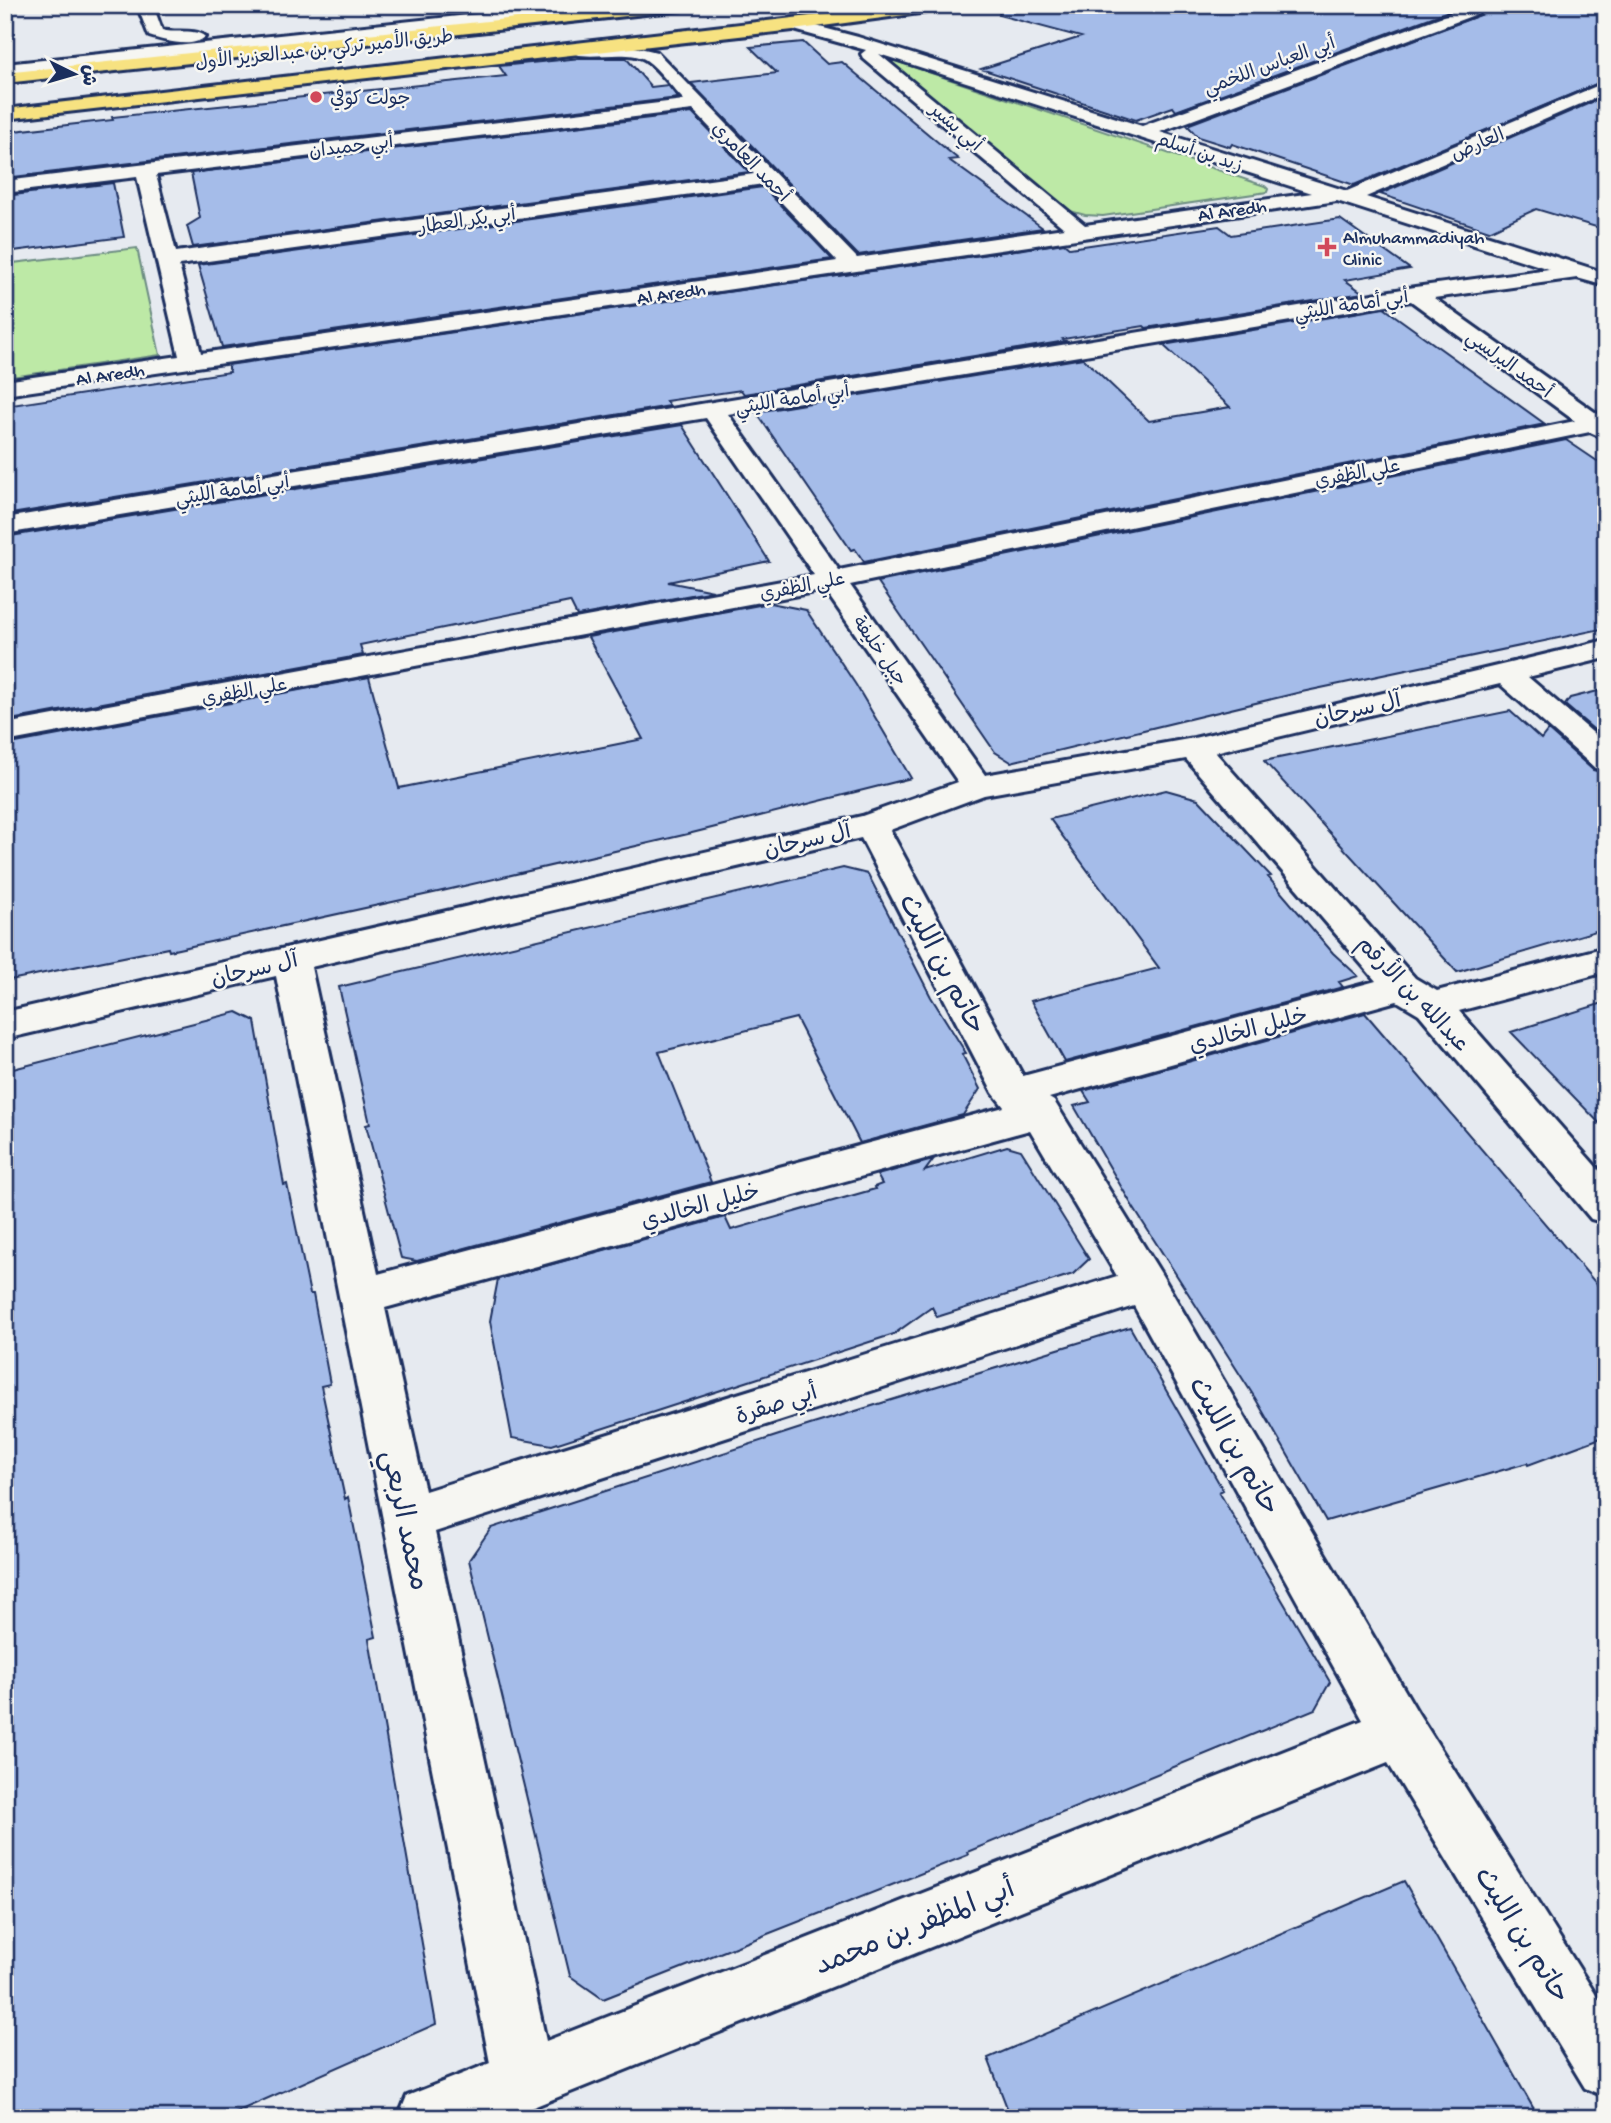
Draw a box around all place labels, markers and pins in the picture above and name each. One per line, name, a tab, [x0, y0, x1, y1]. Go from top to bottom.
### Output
place label: جولت كوفي	[330, 85, 411, 112]
marker: جولت كوفي	[308, 89, 324, 105]
place label: Almuhammadiyah Clinic	[1343, 228, 1484, 273]
marker: Almuhammadiyah Clinic	[1317, 237, 1337, 257]

